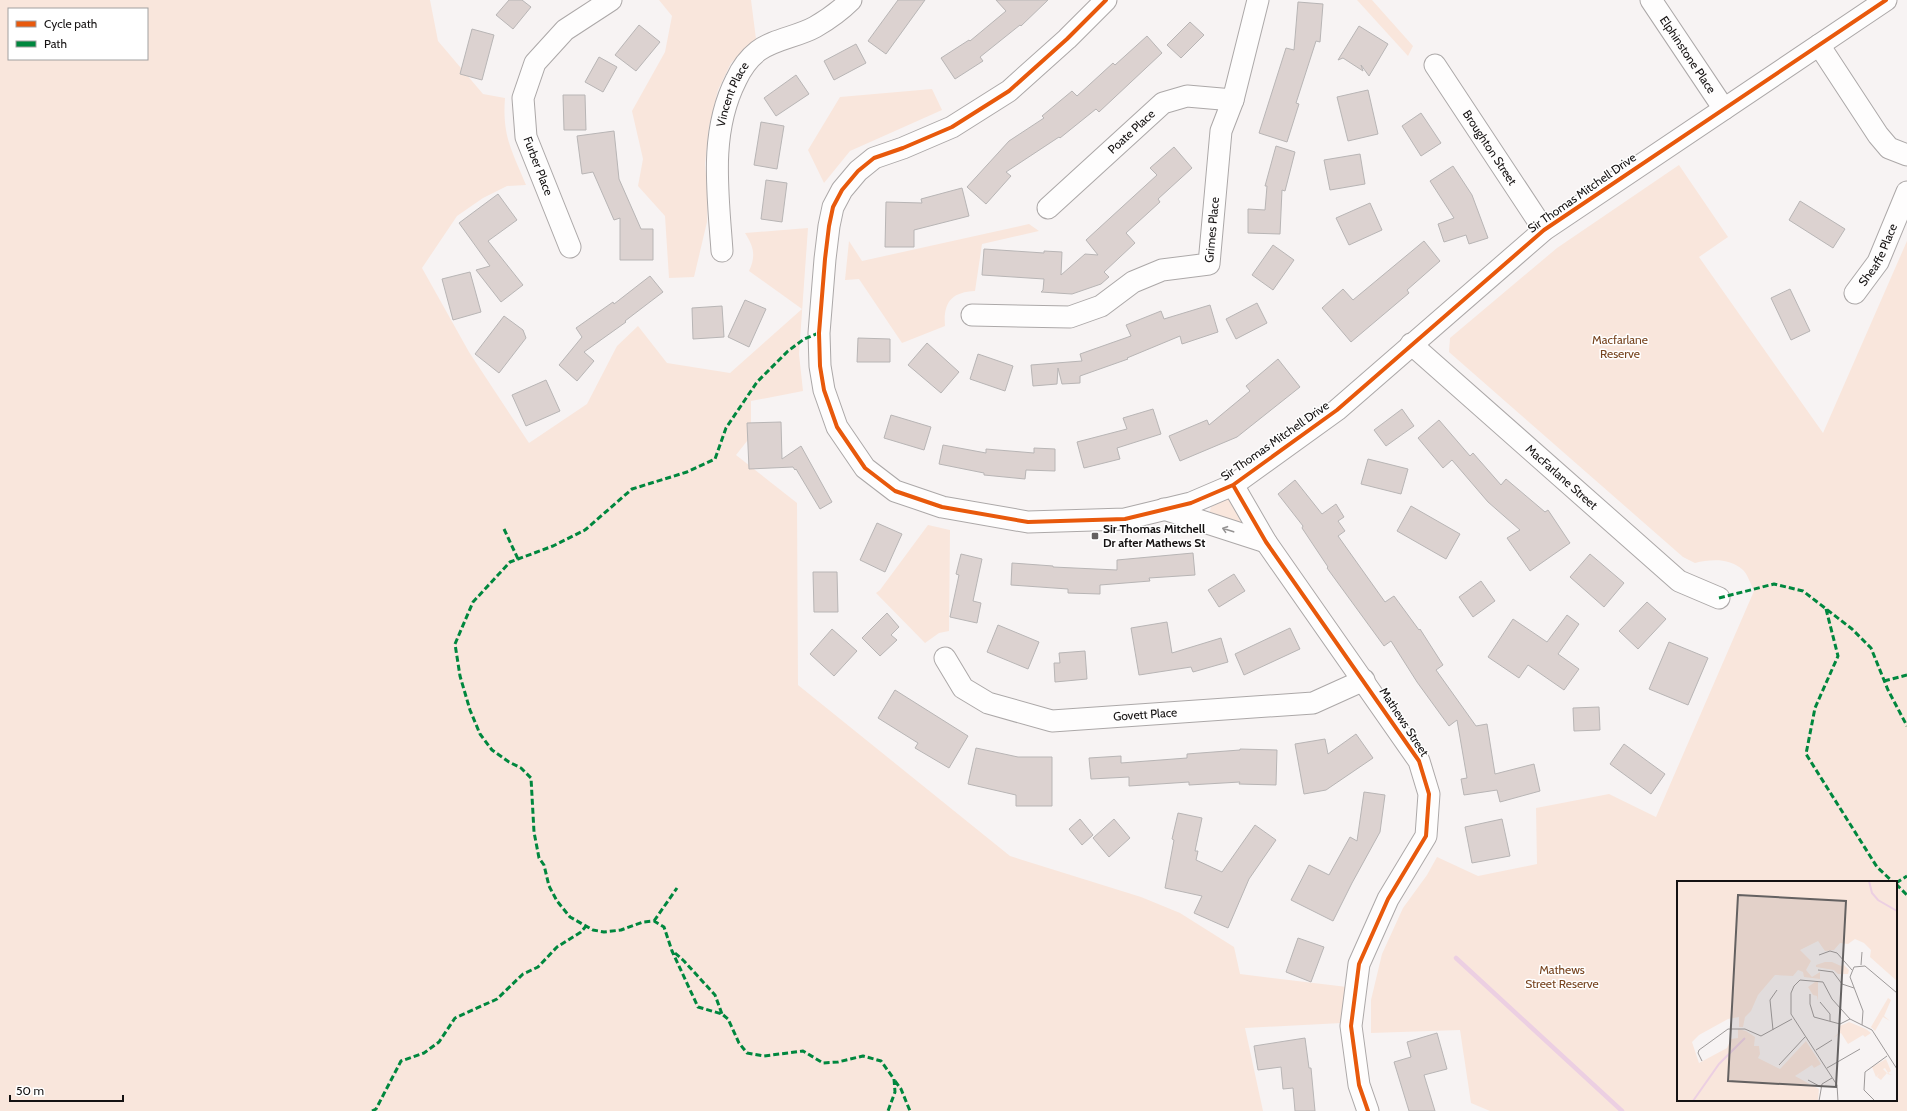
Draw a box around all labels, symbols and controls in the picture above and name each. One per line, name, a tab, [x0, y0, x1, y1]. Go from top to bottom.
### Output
legend	[8, 8, 148, 60]
street label: Elphinstone Place	[1657, 13, 1719, 96]
text: Cycle path	[44, 16, 97, 31]
text: Path	[44, 36, 67, 51]
street label: Vincent Place	[713, 59, 752, 128]
street label: Poate Place	[1104, 106, 1158, 157]
street label: Broughton Street	[1460, 107, 1520, 188]
street label: Furber Place	[520, 134, 557, 197]
street label: Sir Thomas Mitchell Drive	[1525, 149, 1639, 236]
street label: Grimes Place	[1201, 196, 1222, 263]
street label: Sheaffe Place	[1855, 221, 1900, 289]
park label: Macfarlane Reserve	[1592, 332, 1648, 361]
street label: Sir Thomas Mitchell Drive	[1218, 397, 1332, 484]
street label: MacFarlane Street	[1523, 441, 1601, 513]
place label: Sir Thomas Mitchell Dr after Mathews St	[1103, 521, 1205, 550]
one-way arrow	[1222, 526, 1235, 533]
marker: Sir Thomas Mitchell Dr after Mathews St	[1090, 531, 1100, 541]
street label: Mathews Street	[1377, 684, 1432, 759]
street label: Govett Place	[1113, 704, 1178, 724]
inset map	[1677, 881, 1897, 1101]
park label: Mathews Street Reserve	[1525, 962, 1599, 991]
scale bar	[10, 1077, 123, 1103]
text: 50 m	[16, 1083, 44, 1098]

